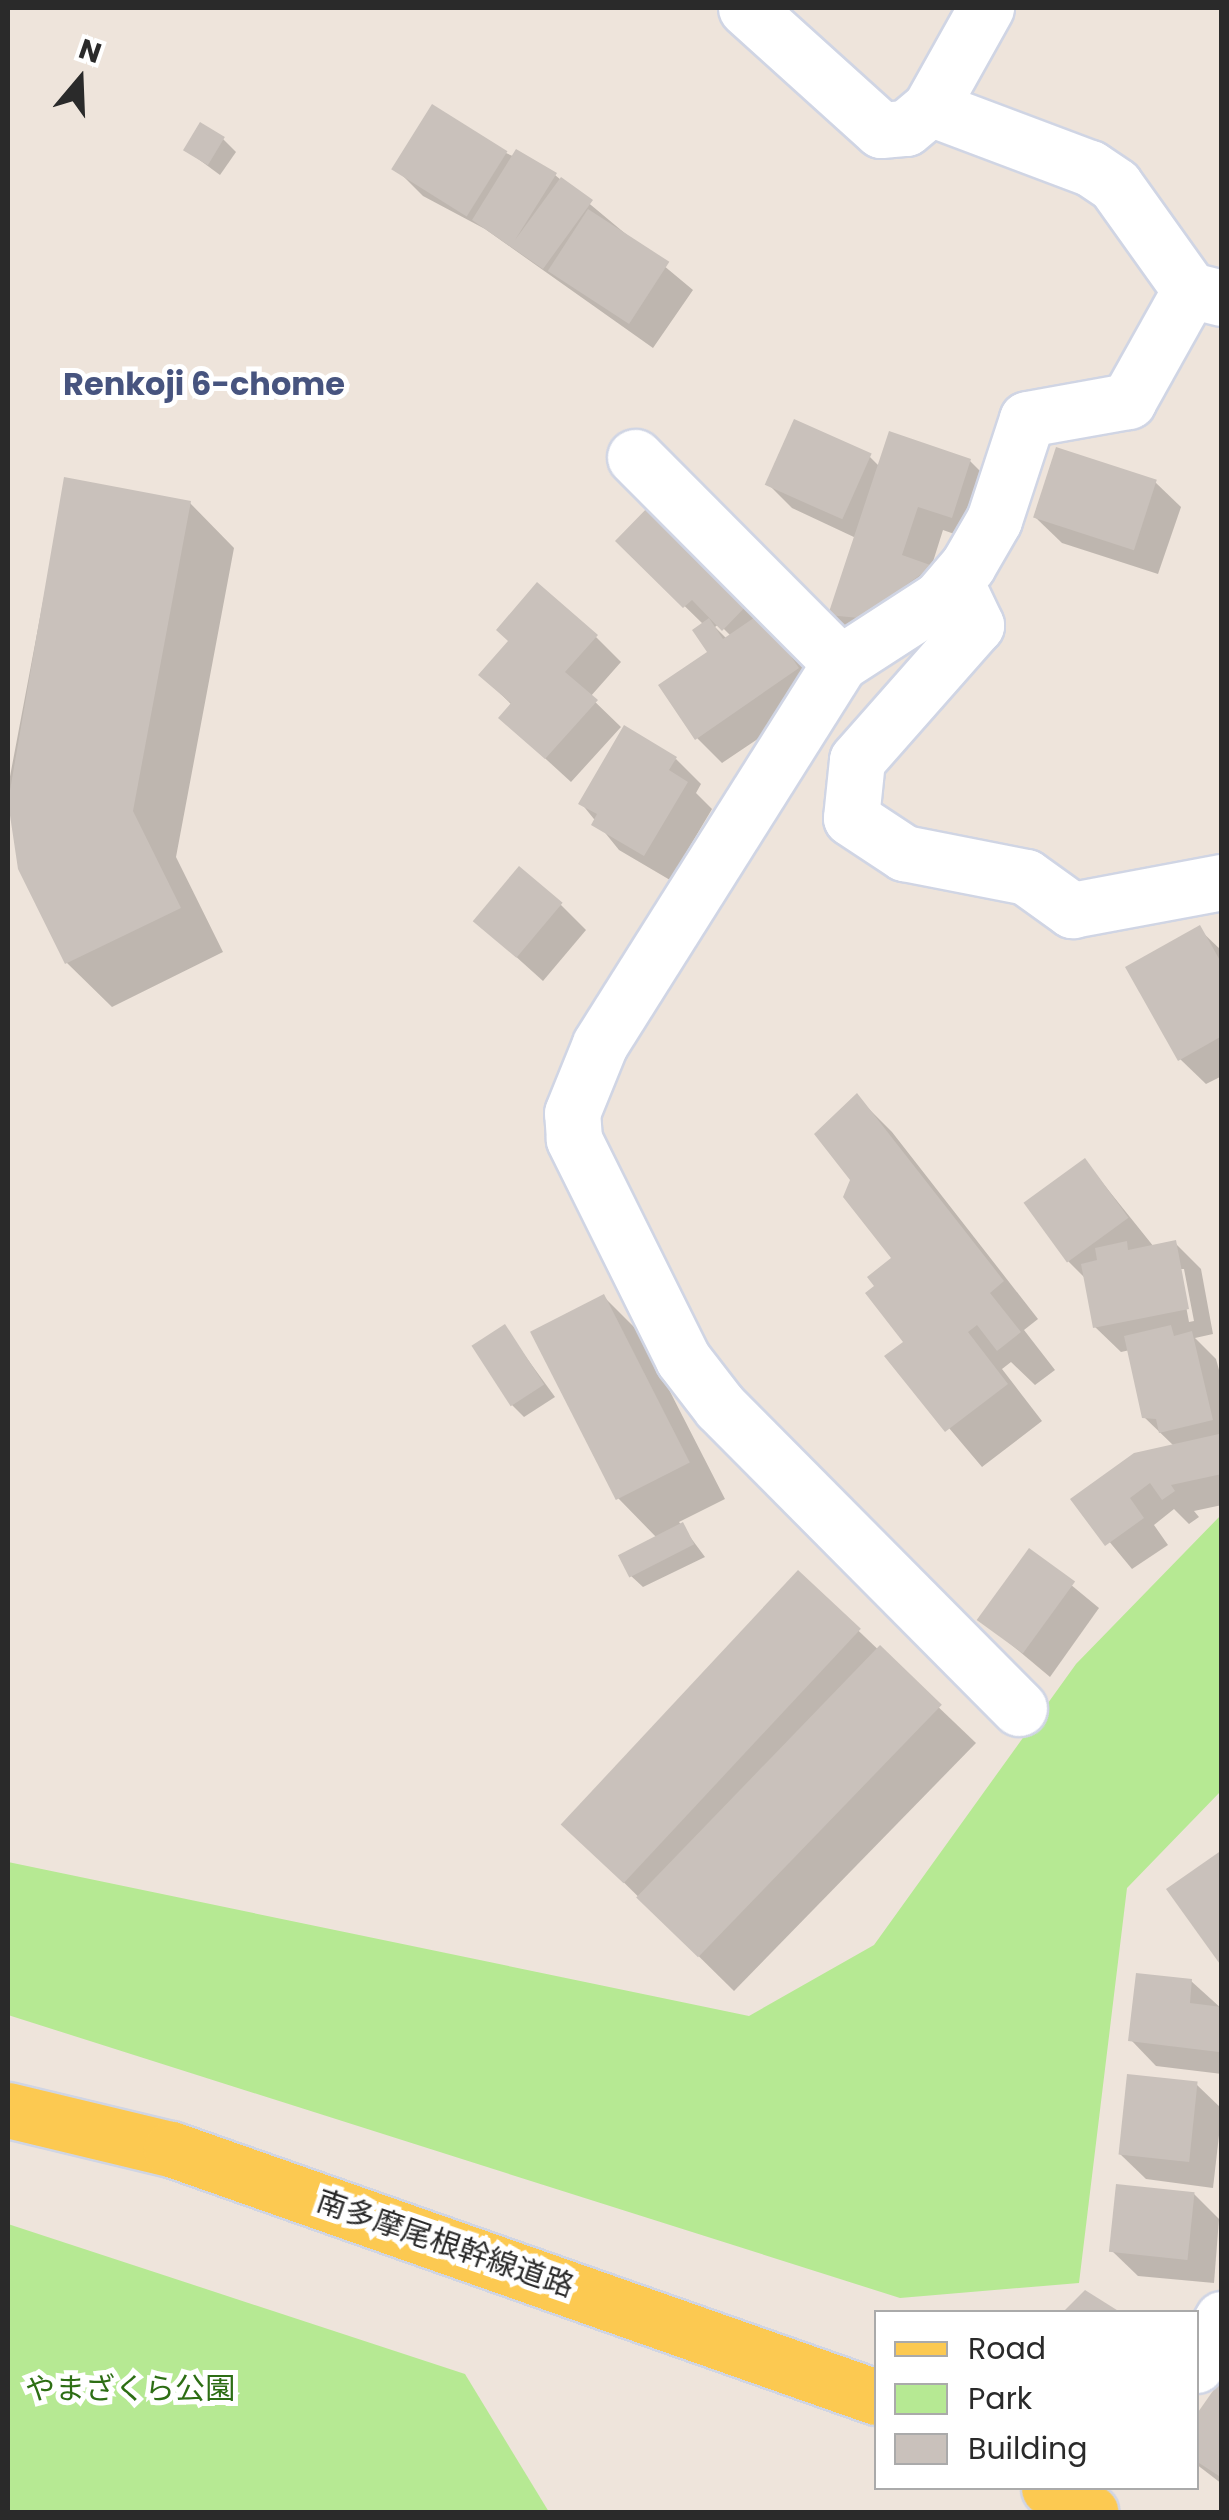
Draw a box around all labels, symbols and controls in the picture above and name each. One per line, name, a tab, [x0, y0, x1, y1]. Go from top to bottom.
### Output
text: N	[74, 29, 106, 73]
north arrow	[30, 30, 130, 130]
district label: Renkoji 6-chome	[63, 365, 345, 403]
street label: 南多摩尾根幹線道路	[311, 2183, 579, 2305]
legend	[874, 2310, 1199, 2490]
text: Road	[968, 2327, 1046, 2370]
park label: やまざくら公園	[25, 2371, 235, 2407]
text: Park	[968, 2377, 1032, 2420]
text: Building	[968, 2427, 1088, 2470]

